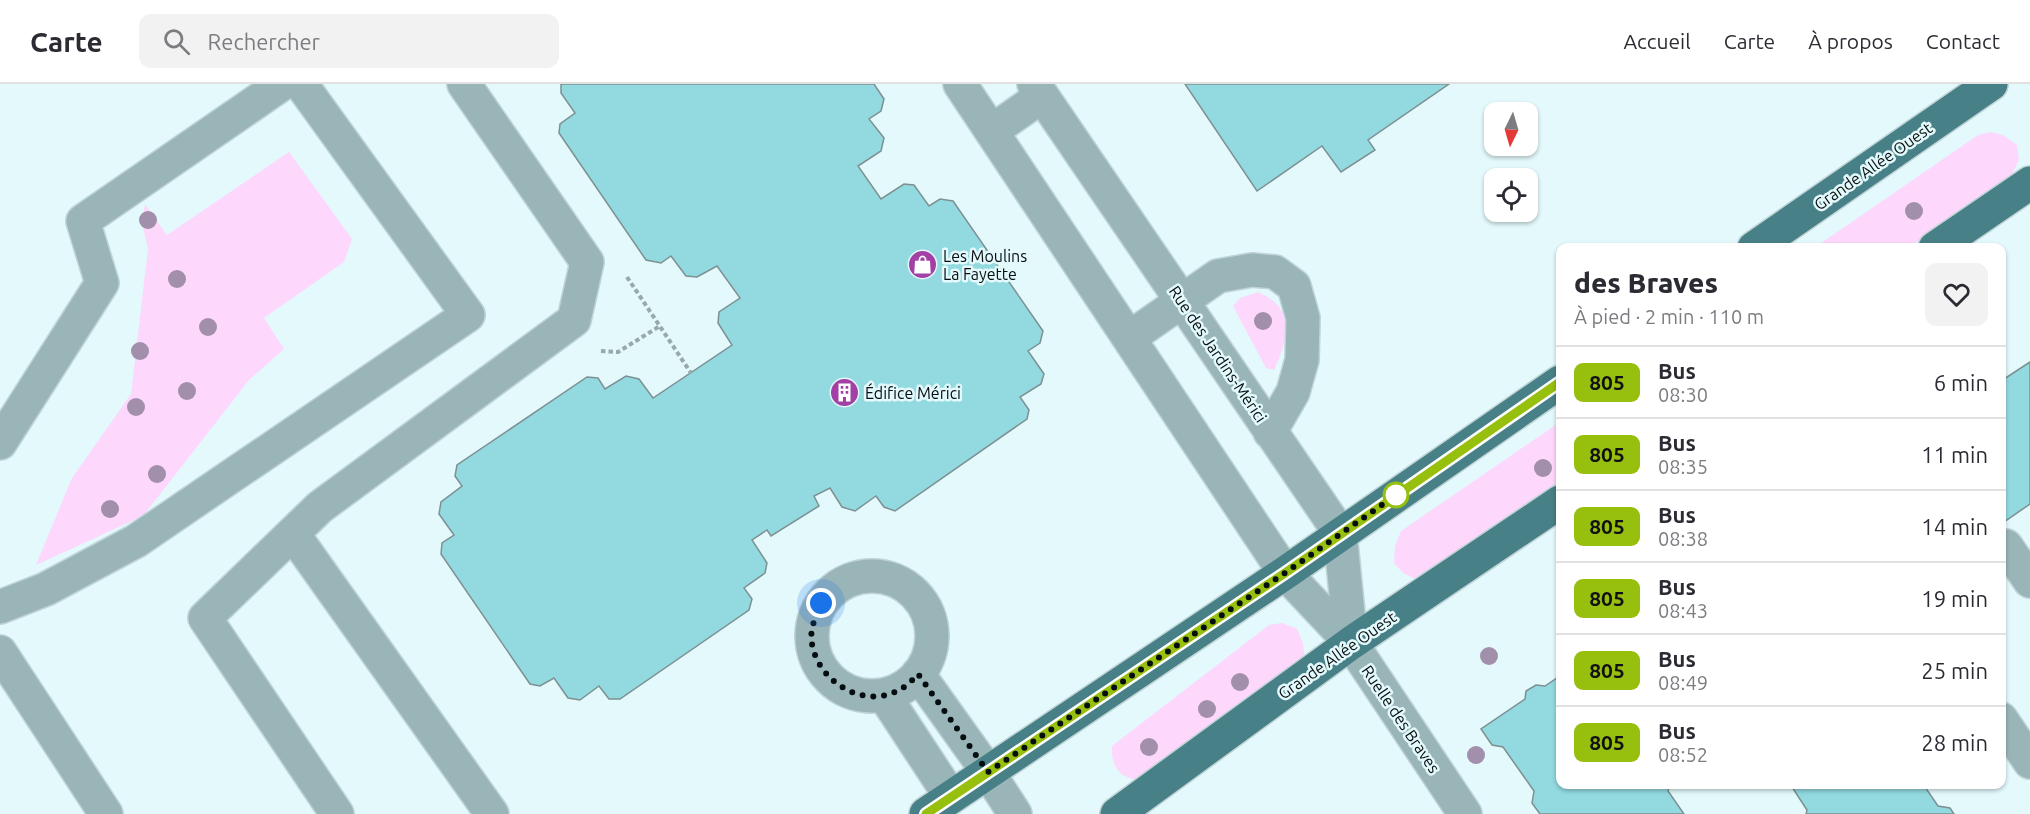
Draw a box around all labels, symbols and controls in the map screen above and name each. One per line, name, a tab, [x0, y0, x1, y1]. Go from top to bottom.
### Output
search box	[139, 14, 559, 68]
icon: search	[160, 25, 193, 58]
text: Carte	[30, 26, 103, 57]
text: Rechercher	[208, 29, 320, 54]
text: Accueil	[1623, 29, 1691, 53]
text: Carte	[1724, 29, 1775, 53]
text: À propos	[1808, 29, 1893, 53]
text: Contact	[1926, 29, 2000, 53]
north arrow	[1484, 102, 1538, 156]
map controls	[1484, 102, 1538, 222]
street label: Grande Allée Ouest	[1811, 118, 1936, 213]
button: locate	[1484, 168, 1538, 222]
place label: Les Moulins La Fayette	[943, 247, 1027, 283]
shop icon: Les Moulins La Fayette	[906, 249, 938, 281]
button: heart	[1925, 263, 1988, 326]
text: des Braves	[1574, 267, 1718, 298]
street label: Rue des Jardins-Mérici	[1166, 282, 1270, 426]
text: À pied · 2 min · 110 m	[1574, 305, 1764, 328]
text: Bus	[1658, 358, 1696, 383]
text: 805	[1589, 370, 1625, 394]
text: 6 min	[1934, 370, 1988, 395]
building icon: Édifice Mérici	[828, 377, 860, 409]
place label: Édifice Mérici	[865, 382, 961, 402]
text: 08:30	[1658, 383, 1708, 406]
text: Bus	[1658, 430, 1696, 455]
text: 805	[1589, 442, 1625, 466]
text: 11 min	[1921, 442, 1988, 467]
text: 08:35	[1658, 455, 1708, 478]
unlabelled marker	[1383, 482, 1409, 508]
text: Bus	[1658, 502, 1696, 527]
text: 805	[1589, 514, 1625, 538]
text: 14 min	[1921, 514, 1988, 539]
text: 08:38	[1658, 527, 1708, 550]
text: Bus	[1658, 574, 1696, 599]
text: 805	[1589, 586, 1625, 610]
text: 19 min	[1921, 586, 1988, 611]
your location	[806, 588, 836, 618]
text: 08:43	[1658, 599, 1708, 622]
street label: Grande Allée Ouest	[1275, 607, 1400, 702]
text: Bus	[1658, 646, 1696, 671]
text: 805	[1589, 658, 1625, 682]
text: 25 min	[1921, 658, 1988, 683]
street label: Ruelle des Braves	[1358, 662, 1444, 776]
text: 08:49	[1658, 671, 1708, 694]
text: Bus	[1658, 718, 1696, 743]
text: 805	[1589, 730, 1625, 754]
text: 28 min	[1921, 730, 1988, 755]
text: 08:52	[1658, 743, 1708, 766]

